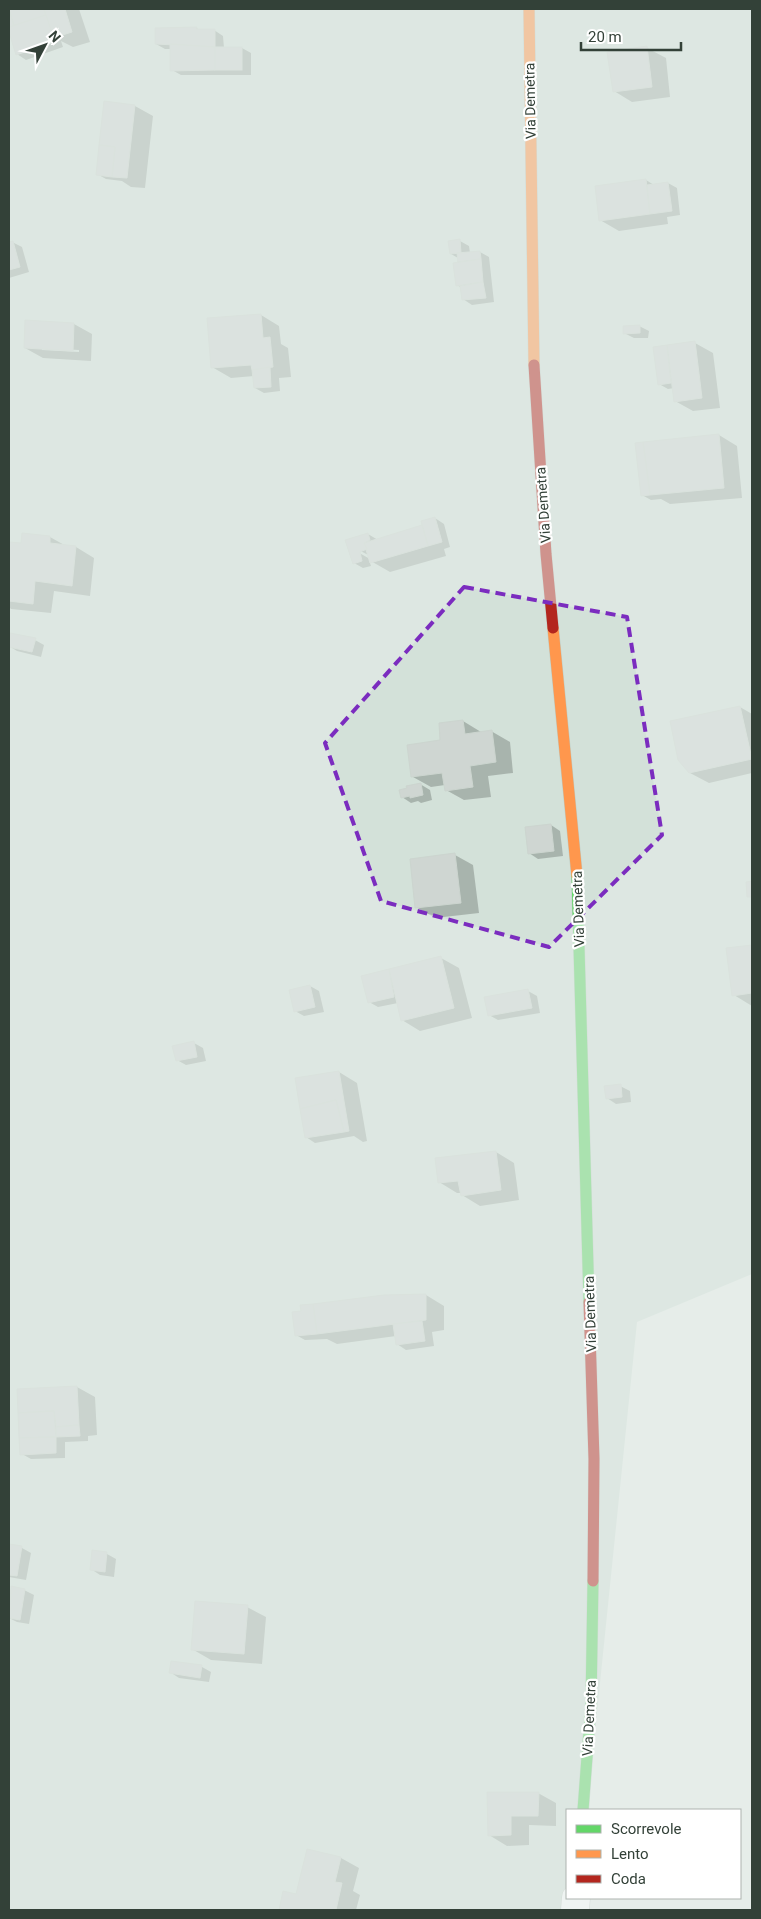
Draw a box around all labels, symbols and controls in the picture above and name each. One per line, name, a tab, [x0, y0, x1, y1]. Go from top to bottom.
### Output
north arrow	[20, 20, 70, 70]
scale bar	[581, 20, 681, 52]
text: N	[46, 27, 64, 45]
text: 20 m	[588, 28, 622, 46]
street label: Via Demetra	[521, 63, 539, 139]
street label: Via Demetra	[532, 466, 554, 544]
street label: Via Demetra	[569, 871, 587, 947]
street label: Via Demetra	[581, 1276, 599, 1352]
street label: Via Demetra	[579, 1679, 599, 1757]
legend	[566, 1809, 741, 1899]
text: Scorrevole	[611, 1820, 682, 1838]
text: Lento	[611, 1845, 649, 1863]
text: Coda	[611, 1870, 646, 1888]

